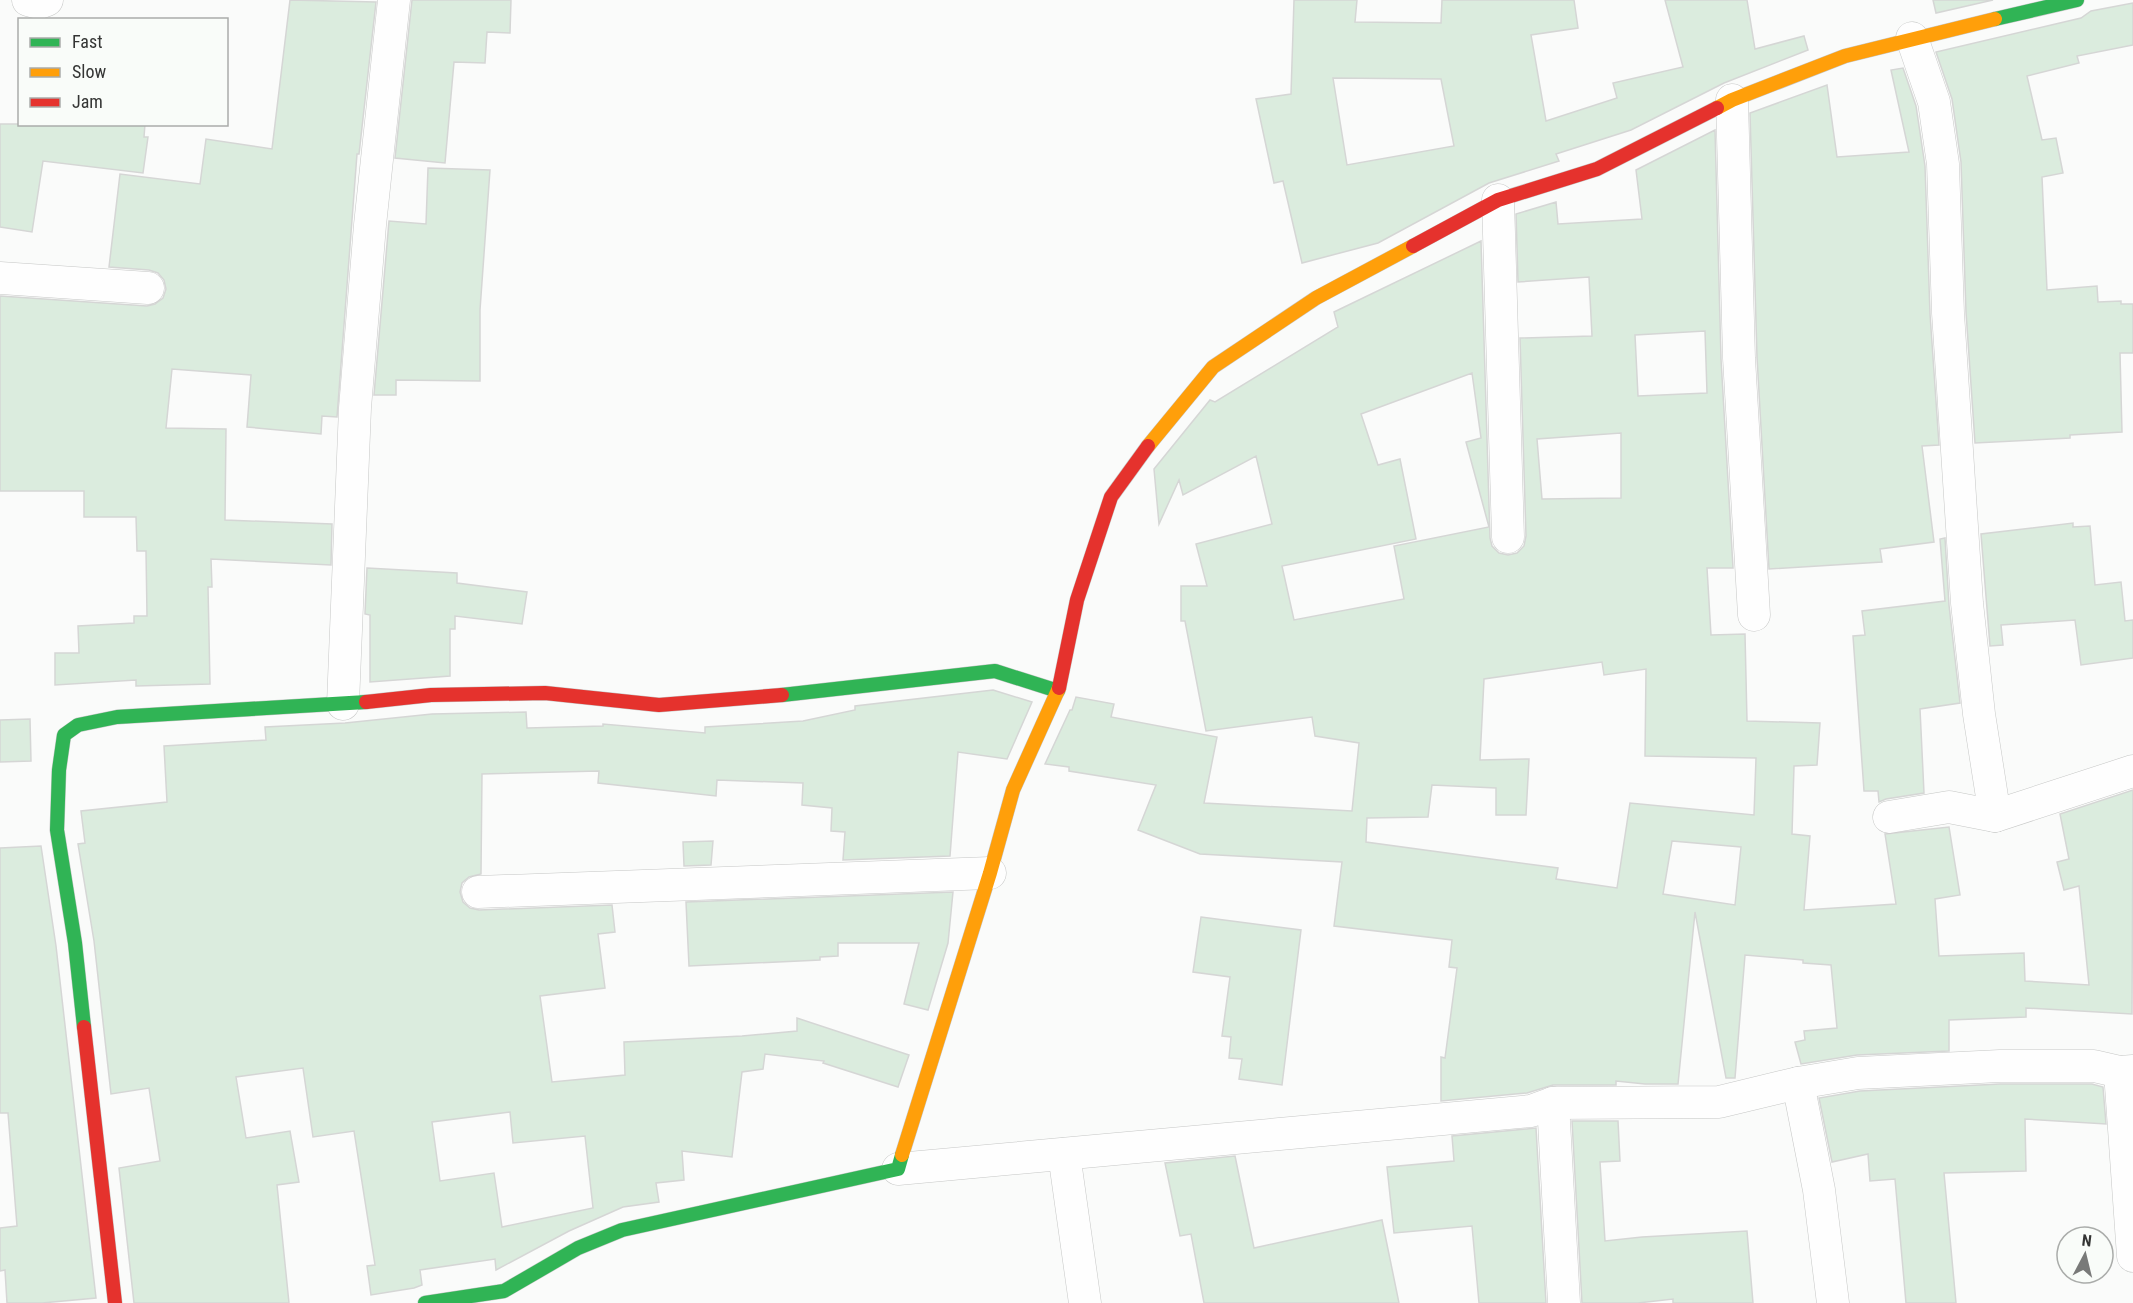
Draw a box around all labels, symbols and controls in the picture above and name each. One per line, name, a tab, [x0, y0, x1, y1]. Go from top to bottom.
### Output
legend	[18, 18, 228, 126]
text: Fast	[72, 31, 103, 52]
text: Slow	[72, 61, 107, 82]
text: Jam	[72, 91, 103, 112]
north arrow	[2055, 1225, 2115, 1285]
text: N	[2081, 1231, 2093, 1251]

